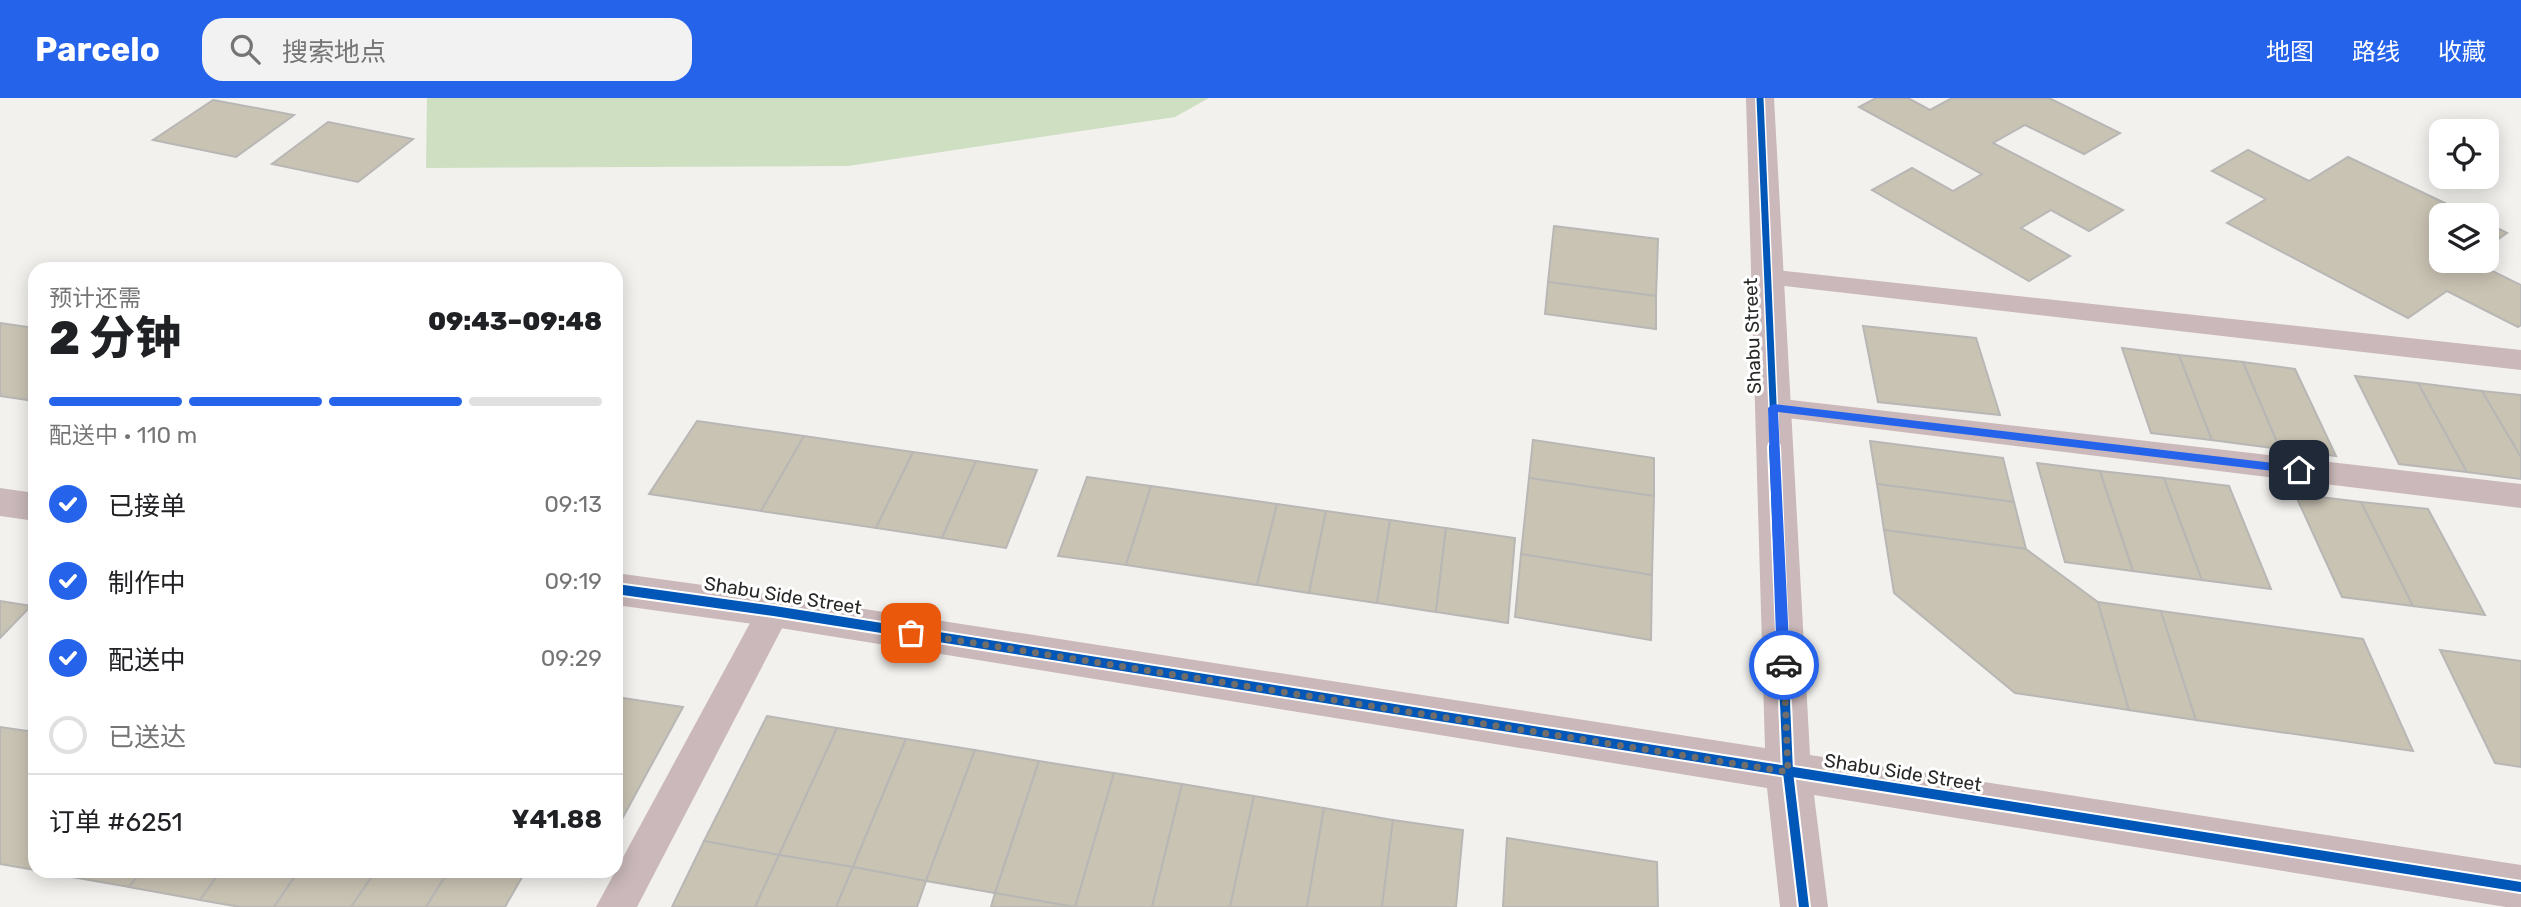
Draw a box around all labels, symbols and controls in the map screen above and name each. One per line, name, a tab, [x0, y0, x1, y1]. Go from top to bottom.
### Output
search box	[202, 18, 692, 81]
text: Parcelo	[35, 30, 160, 69]
icon: search	[226, 30, 264, 68]
text: 搜索地点	[282, 37, 386, 68]
text: 地图	[2266, 38, 2314, 66]
text: 路线	[2352, 38, 2400, 66]
text: 收藏	[2438, 38, 2486, 66]
map controls	[2429, 119, 2499, 273]
button: locate	[2429, 119, 2499, 189]
button: layers	[2429, 203, 2499, 273]
street label: Shabu Street	[1739, 277, 1766, 394]
text: 预计还需	[49, 284, 141, 312]
text: 09:43–09:48	[428, 306, 602, 337]
text: 2 分钟	[49, 311, 181, 366]
text: 配送中 · 110 m	[49, 421, 197, 449]
pin	[2269, 440, 2329, 500]
icon: home	[2280, 451, 2318, 489]
icon: check	[49, 485, 87, 523]
text: 09:13	[544, 490, 602, 518]
text: 已接单	[108, 491, 186, 522]
icon: check	[49, 562, 87, 600]
text: 09:19	[544, 567, 602, 595]
text: 制作中	[108, 568, 186, 599]
street label: Shabu Side Street	[702, 572, 864, 619]
pin	[881, 603, 941, 663]
icon: bag	[892, 614, 930, 652]
courier	[1749, 630, 1819, 700]
icon: check	[49, 639, 87, 677]
text: 09:29	[541, 644, 602, 672]
text: 配送中	[108, 645, 186, 676]
icon: car	[1765, 646, 1803, 684]
text: 已送达	[108, 722, 186, 753]
street label: Shabu Side Street	[1822, 749, 1984, 796]
text: ¥41.88	[512, 804, 602, 835]
text: 订单 #6251	[49, 807, 183, 838]

